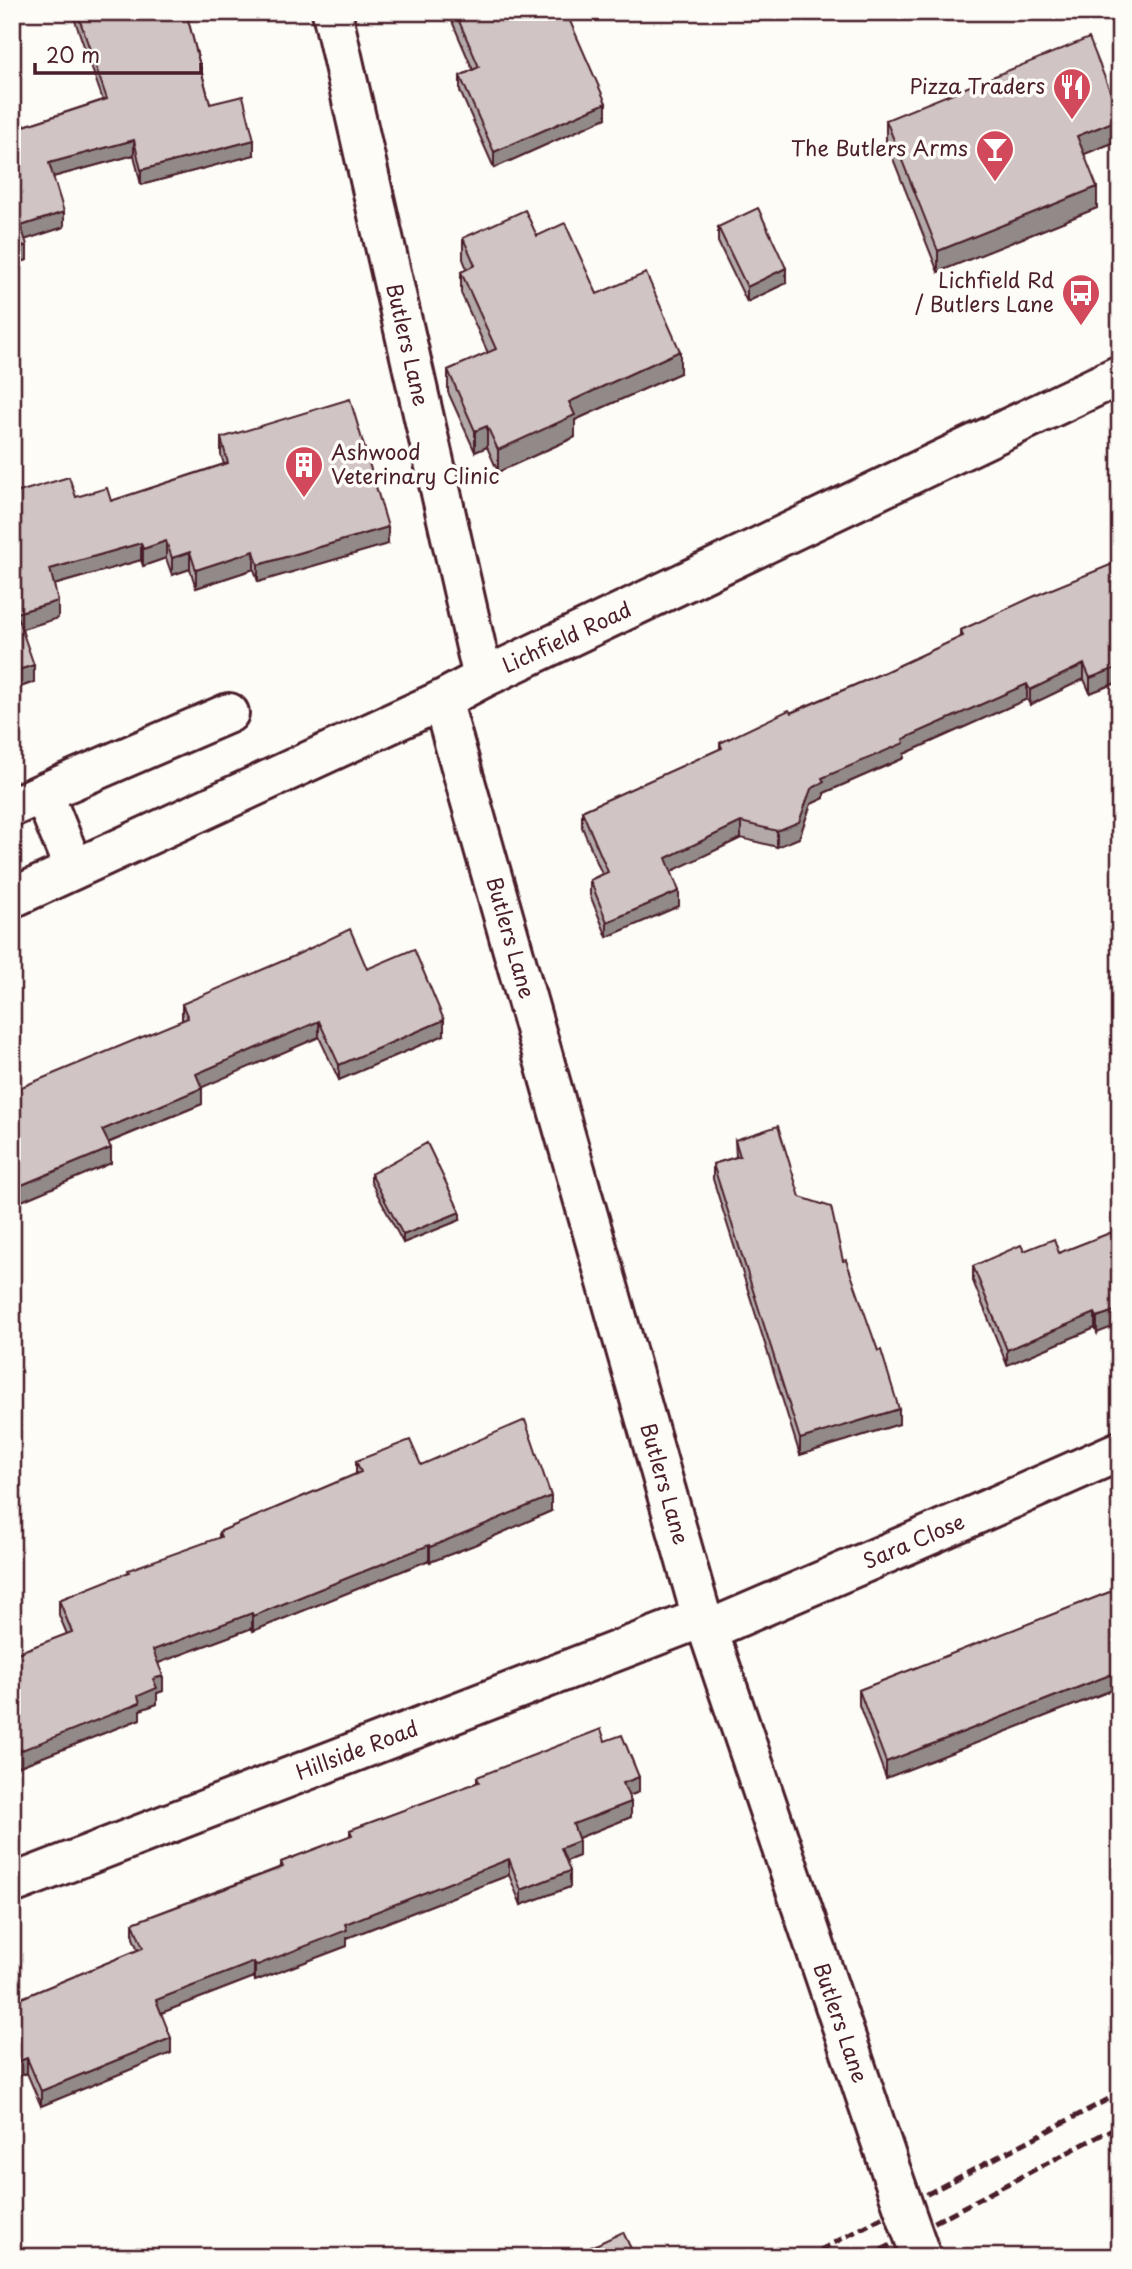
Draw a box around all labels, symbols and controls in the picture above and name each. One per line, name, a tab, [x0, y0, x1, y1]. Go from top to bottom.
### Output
scale bar	[35, 32, 201, 76]
text: 20 m	[46, 38, 100, 70]
restaurant icon: Pizza Traders	[1051, 66, 1093, 121]
place label: Pizza Traders	[909, 69, 1045, 101]
bar icon: The Butlers Arms	[974, 128, 1016, 183]
place label: The Butlers Arms	[791, 131, 968, 163]
place label: Lichfield Rd / Butlers Lane	[915, 263, 1054, 319]
bus stop icon: Lichfield Rd / Butlers Lane	[1060, 272, 1102, 327]
street label: Butlers Lane	[379, 280, 439, 409]
place label: Ashwood Veterinary Clinic	[331, 435, 499, 491]
building icon: Ashwood Veterinary Clinic	[283, 444, 325, 499]
street label: Lichfield Road	[496, 592, 636, 680]
street label: Butlers Lane	[479, 873, 545, 1002]
street label: Butlers Lane	[633, 1419, 699, 1548]
street label: Sara Close	[857, 1504, 969, 1576]
street label: Hillside Road	[291, 1711, 422, 1787]
street label: Butlers Lane	[806, 1958, 877, 2087]

